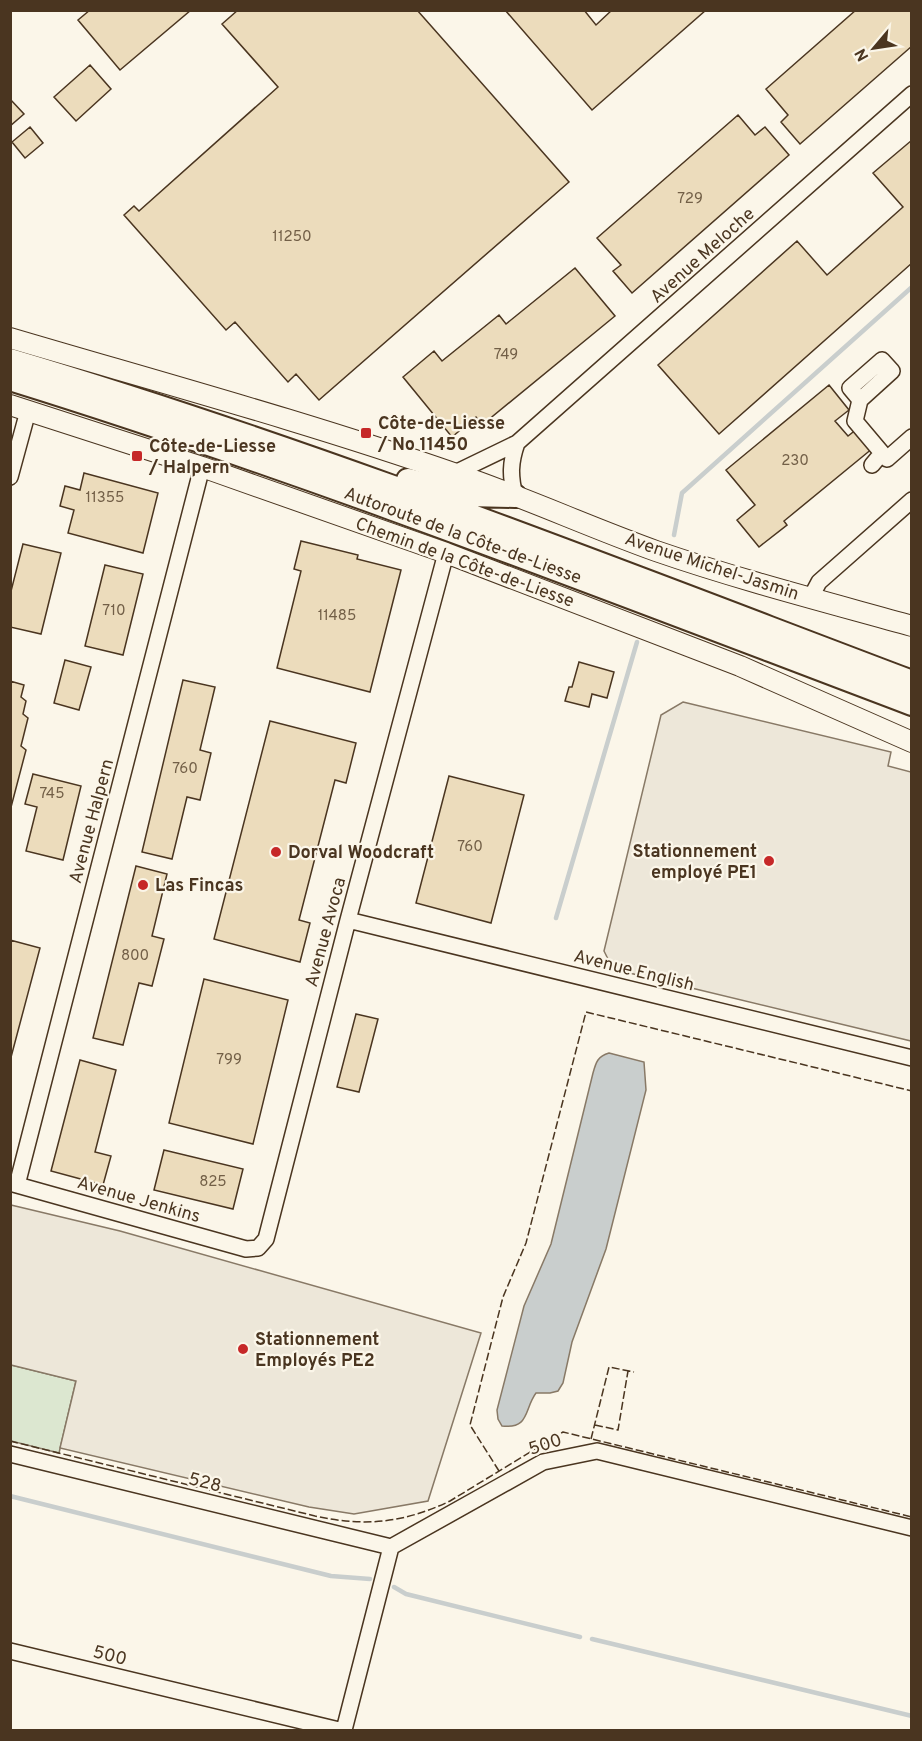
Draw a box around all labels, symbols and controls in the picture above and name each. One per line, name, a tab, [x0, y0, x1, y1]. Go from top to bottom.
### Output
north arrow	[844, 18, 904, 78]
text: N	[851, 44, 874, 64]
house number: 729	[677, 190, 703, 209]
street label: Avenue Meloche	[646, 203, 760, 309]
house number: 11250	[272, 228, 312, 247]
house number: 749	[494, 346, 518, 365]
place label: Côte-de-Liesse / No 11450	[377, 413, 505, 457]
marker: Côte-de-Liesse / No 11450	[359, 426, 373, 440]
place label: Côte-de-Liesse / Halpern	[148, 436, 276, 480]
marker: Côte-de-Liesse / Halpern	[130, 449, 144, 463]
house number: 230	[781, 452, 809, 471]
street label: Autoroute de la Côte-de-Liesse	[341, 483, 584, 590]
house number: 11355	[86, 489, 124, 508]
street label: Chemin de la Côte-de-Liesse	[352, 513, 577, 614]
street label: Avenue Michel-Jasmin	[621, 528, 802, 606]
house number: 710	[102, 602, 126, 621]
house number: 11485	[318, 607, 356, 626]
street label: Avenue Halpern	[65, 757, 120, 886]
house number: 760	[172, 760, 198, 779]
house number: 745	[40, 785, 64, 804]
house number: 760	[457, 838, 483, 857]
place label: Stationnement employé PE1	[633, 841, 757, 885]
place label: Dorval Woodcraft	[288, 842, 434, 865]
marker: Dorval Woodcraft	[269, 845, 283, 859]
marker: Stationnement employé PE1	[762, 854, 776, 868]
place label: Las Fincas	[155, 875, 243, 898]
street label: Avenue Avoca	[301, 875, 352, 990]
marker: Las Fincas	[136, 878, 150, 892]
street label: Avenue English	[571, 945, 696, 998]
house number: 800	[121, 947, 149, 966]
house number: 799	[216, 1051, 242, 1070]
street label: Avenue Jenkins	[74, 1172, 203, 1229]
house number: 825	[199, 1173, 227, 1192]
place label: Stationnement Employés PE2	[255, 1329, 379, 1373]
marker: Stationnement Employés PE2	[236, 1342, 250, 1356]
street label: 500	[526, 1429, 565, 1462]
street label: 528	[186, 1468, 223, 1499]
street label: 500	[90, 1641, 129, 1672]

